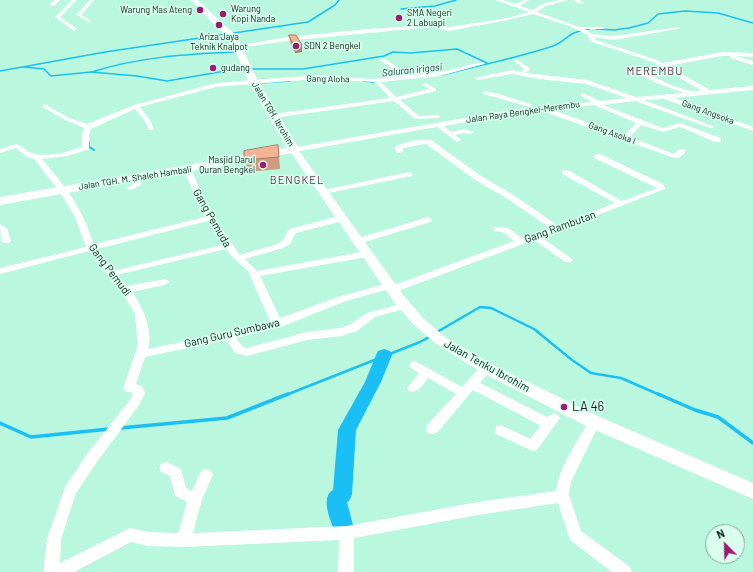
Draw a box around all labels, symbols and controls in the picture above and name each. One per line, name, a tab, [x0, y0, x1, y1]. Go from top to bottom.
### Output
place label: Warung Kopi Nanda	[231, 4, 275, 25]
place label: Warung Mas Ateng	[120, 5, 192, 15]
marker: Warung Mas Ateng	[195, 5, 205, 15]
place label: SMA Negeri 2 Labuapi	[407, 8, 452, 29]
marker: Warung Kopi Nanda	[218, 9, 228, 19]
marker: SMA Negeri 2 Labuapi	[394, 13, 404, 23]
marker: Ariza Jaya Teknik Knalpot	[214, 20, 224, 30]
place label: Ariza Jaya Teknik Knalpot	[190, 32, 248, 53]
marker: SDN 2 Bengkel	[291, 41, 301, 51]
place label: SDN 2 Bengkel	[304, 41, 361, 51]
water label: Saluran irigasi	[381, 61, 443, 79]
marker: gudang	[208, 63, 218, 73]
place label: gudang	[221, 63, 250, 73]
district label: MEREMBU	[627, 64, 683, 78]
street label: Gang Aloha	[306, 73, 350, 85]
street label: Jalan TGH. Ibrohim	[249, 80, 297, 148]
street label: Gang Angsoka	[680, 98, 736, 126]
street label: Jalan Raya Bengkel-Merembu	[465, 99, 581, 125]
street label: Gang Asoka I	[587, 119, 637, 147]
place label: Masjid Darul Quran Bengkel	[199, 155, 255, 176]
marker: Masjid Darul Quran Bengkel	[258, 160, 268, 170]
street label: Jalan TGH. M. Shaleh Hambali	[78, 164, 192, 192]
district label: BENGKEL	[270, 173, 324, 187]
street label: Gang Pemuda	[190, 187, 234, 249]
street label: Gang Rambutan	[522, 208, 598, 246]
street label: Gang Pemudi	[86, 241, 134, 299]
street label: Gang Guru Sumbawa	[183, 316, 281, 350]
street label: Jalan Tenku Ibrohim	[442, 337, 532, 395]
place label: LA 46	[572, 399, 604, 415]
marker: LA 46	[559, 402, 569, 412]
north arrow	[705, 524, 745, 564]
text: N	[715, 526, 726, 541]

